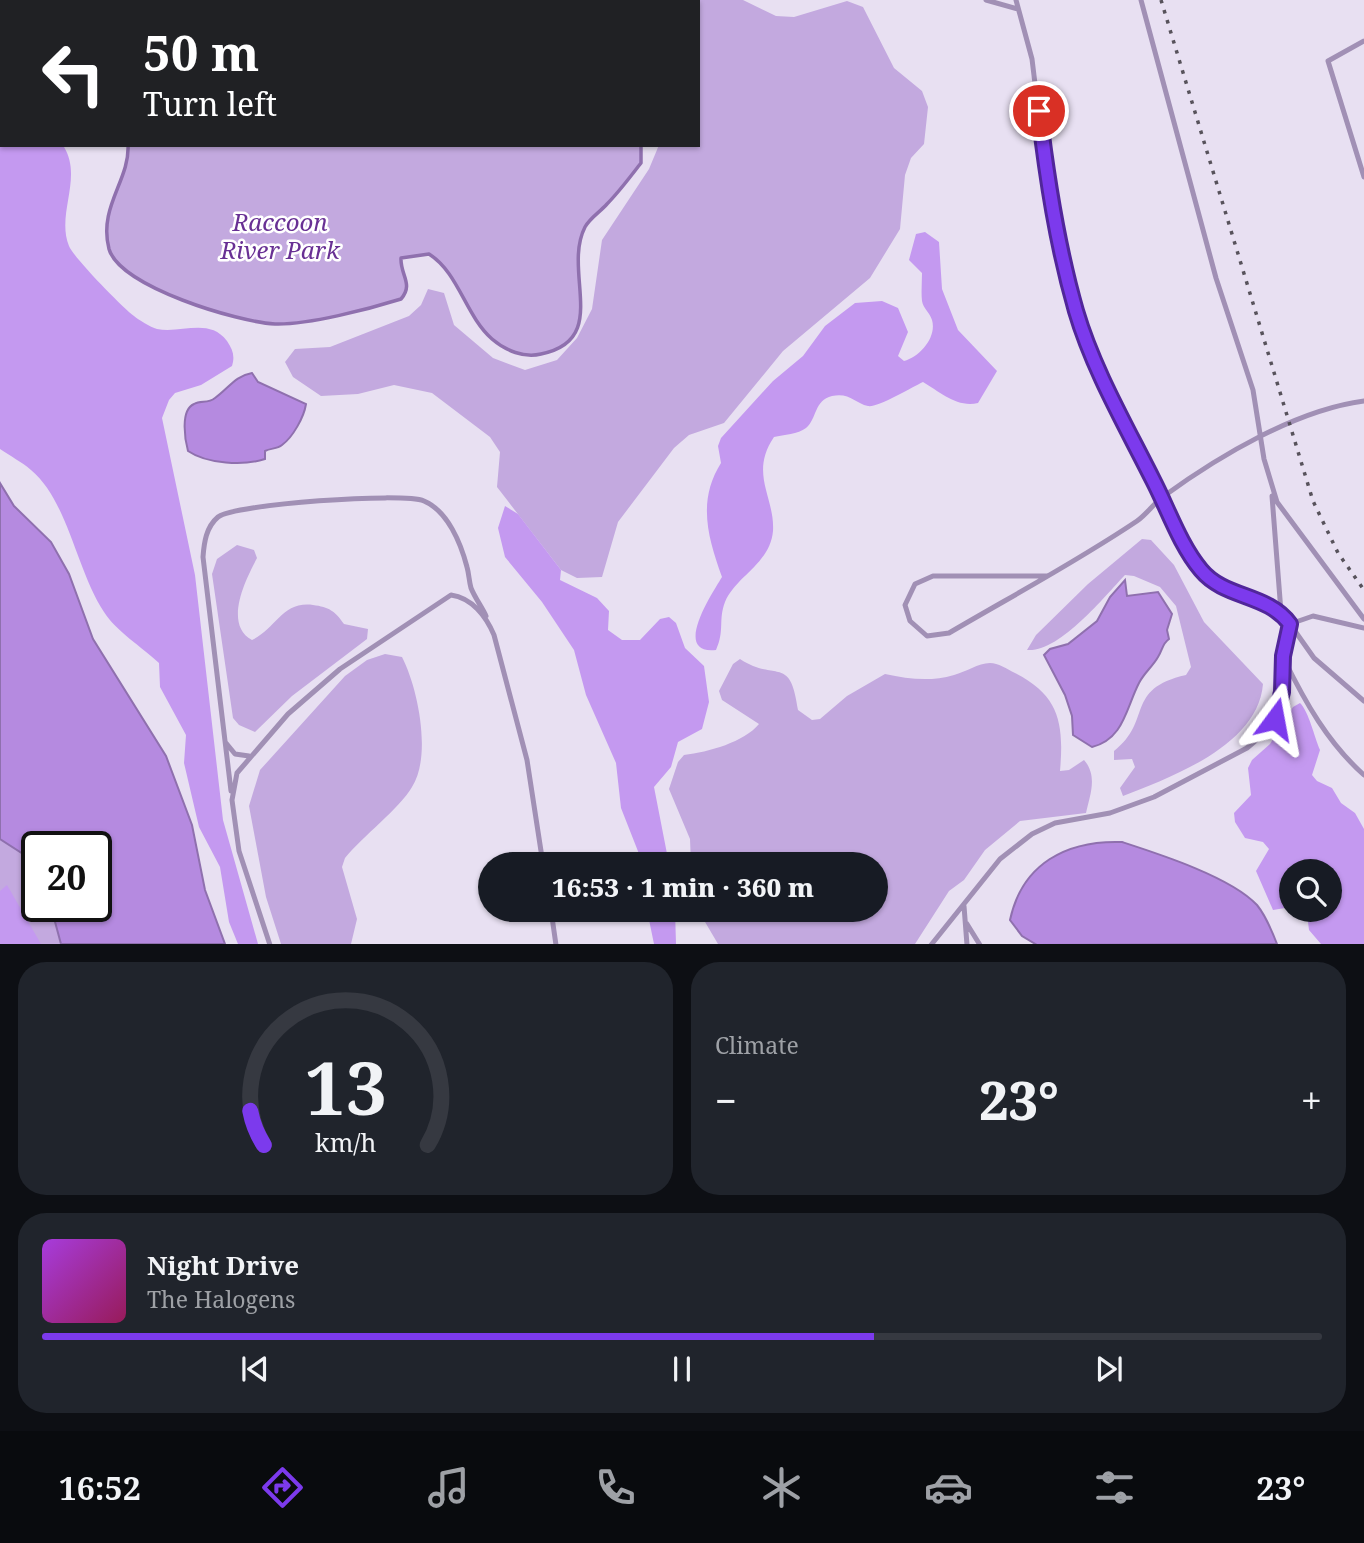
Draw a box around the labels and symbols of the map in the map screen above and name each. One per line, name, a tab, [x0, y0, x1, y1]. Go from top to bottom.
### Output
pin	[1009, 81, 1069, 141]
park label: Raccoon River Park	[219, 205, 341, 266]
position arrow	[1238, 682, 1312, 756]
speed limit sign: 20	[21, 831, 112, 922]

